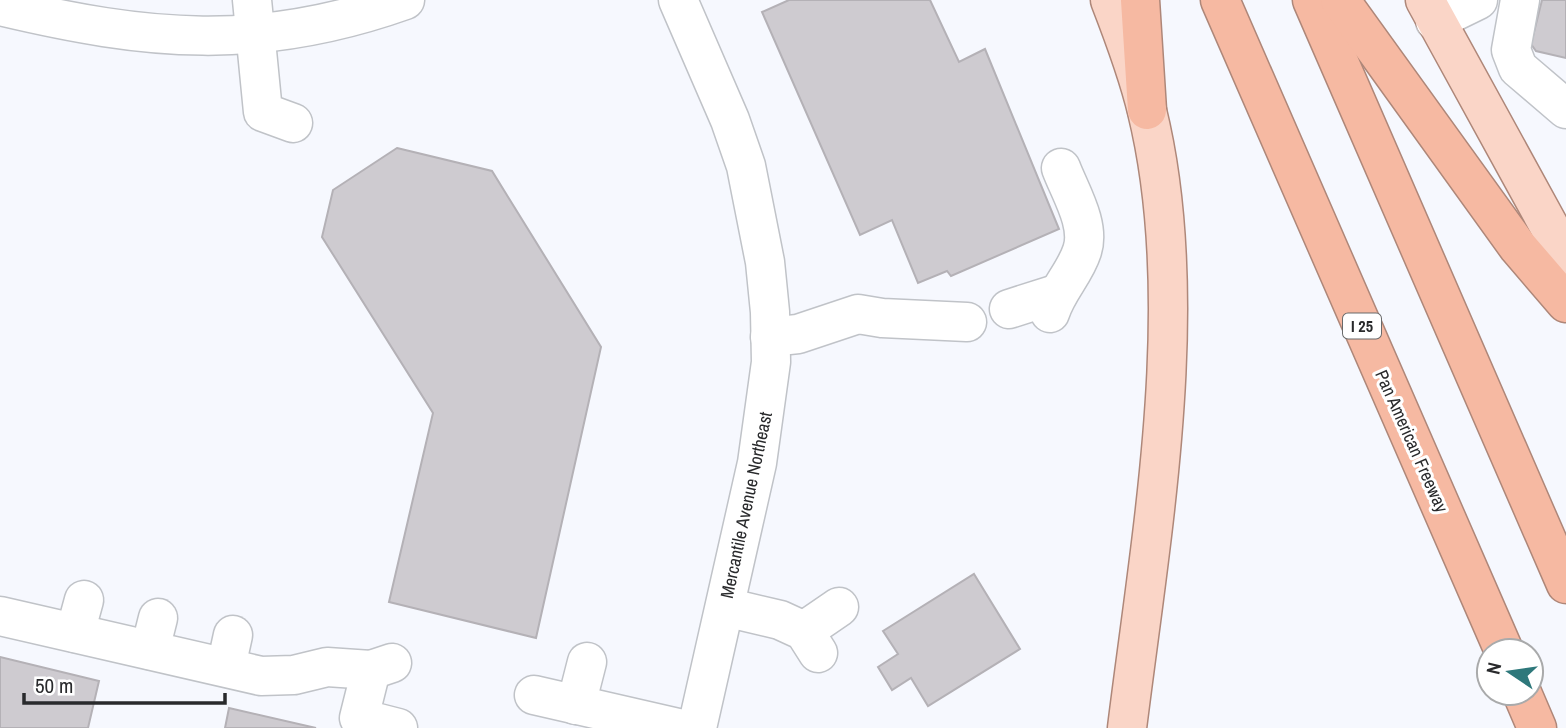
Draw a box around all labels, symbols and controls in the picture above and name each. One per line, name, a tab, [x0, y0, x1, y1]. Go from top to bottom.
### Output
road number: I 25	[1343, 314, 1381, 338]
street label: Pan American Freeway	[1369, 366, 1455, 517]
street label: Mercantile Avenue Northeast	[714, 409, 778, 601]
north arrow	[1475, 637, 1545, 707]
text: N	[1480, 660, 1507, 677]
scale bar	[24, 662, 226, 706]
text: 50 m	[35, 671, 73, 700]

